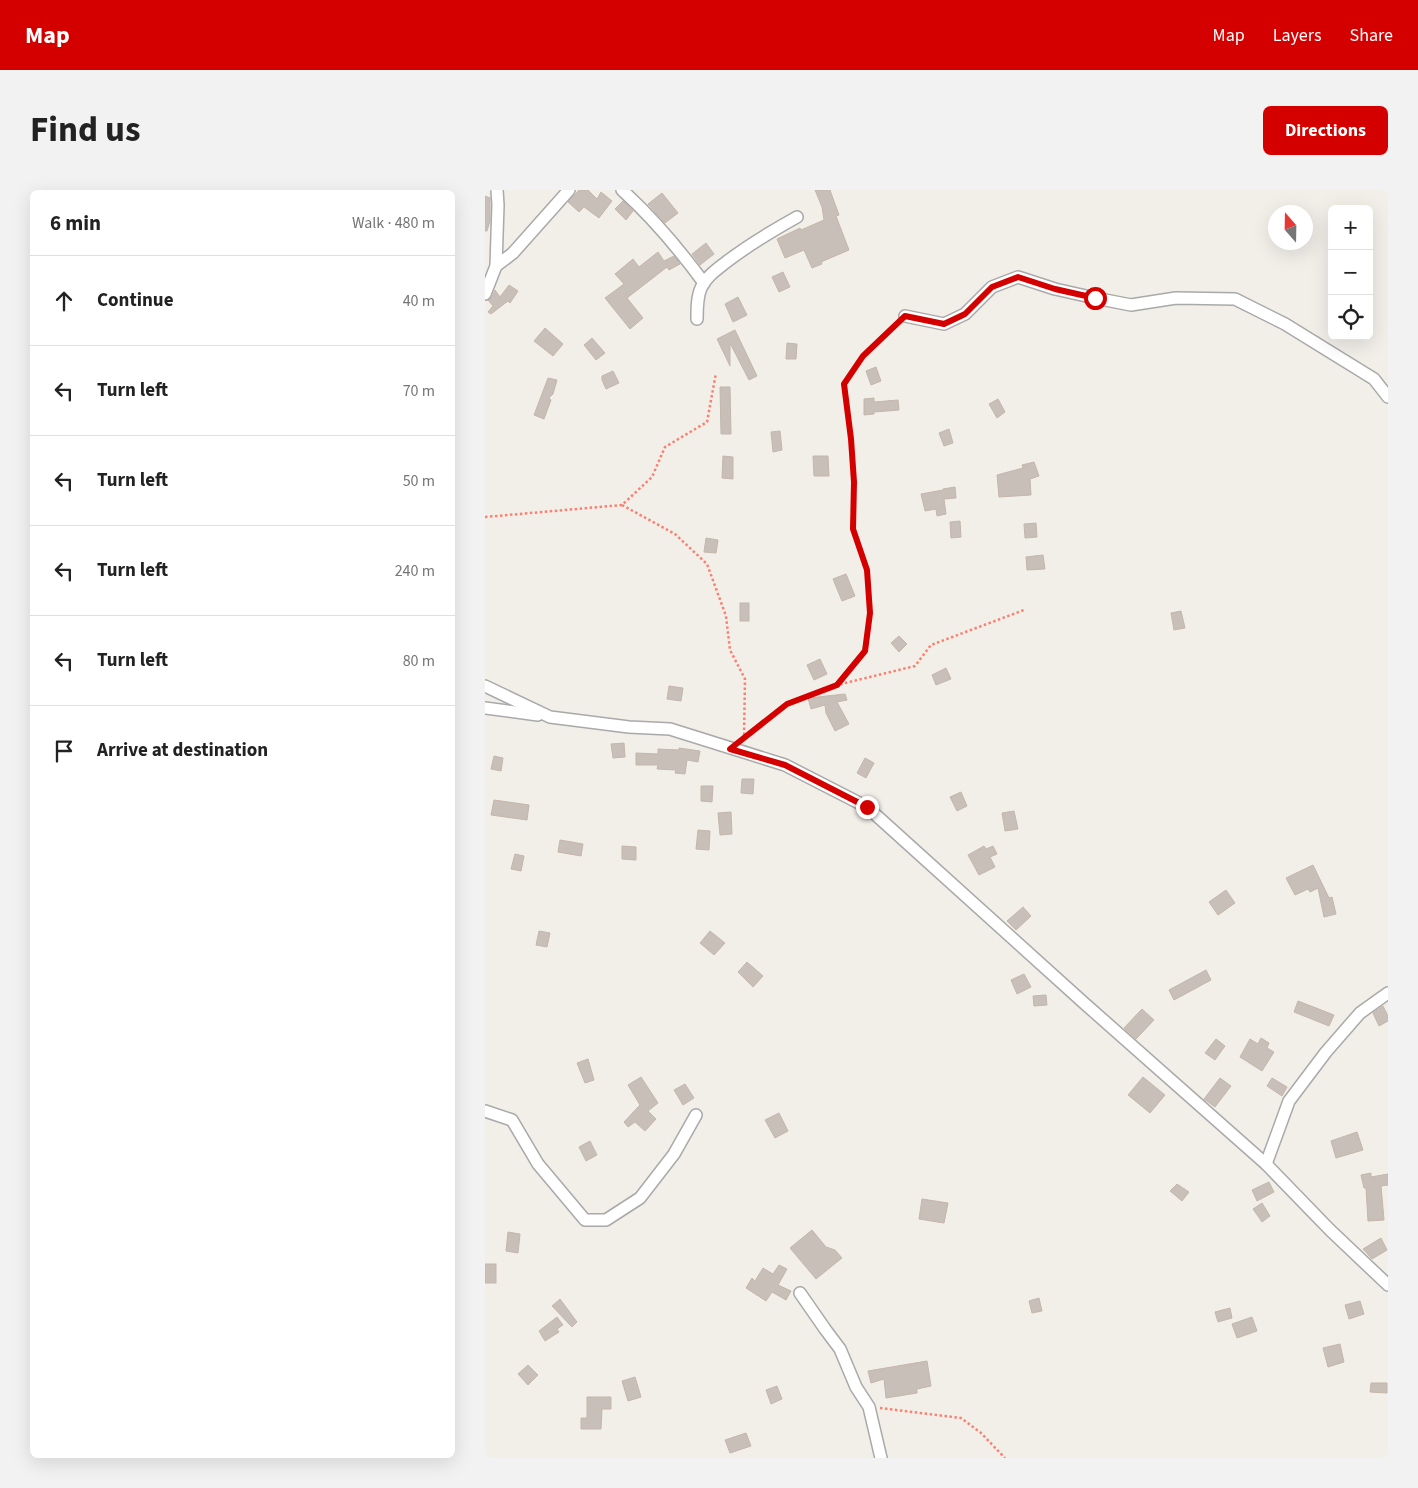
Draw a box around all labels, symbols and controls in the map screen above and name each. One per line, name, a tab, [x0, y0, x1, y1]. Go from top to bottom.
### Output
text: Map	[25, 18, 70, 53]
text: Map	[1213, 23, 1245, 48]
text: Layers	[1273, 23, 1322, 48]
text: Share	[1350, 23, 1393, 48]
text: Find us	[30, 105, 140, 155]
button: Directions	[1263, 106, 1388, 155]
north arrow	[1268, 205, 1313, 250]
map controls	[1328, 205, 1373, 340]
button: +	[1328, 205, 1373, 250]
text: 6 min	[50, 208, 101, 238]
text: Walk · 480 m	[352, 212, 435, 234]
button: −	[1328, 250, 1373, 295]
icon: ahead	[50, 287, 78, 315]
text: Continue	[97, 287, 174, 314]
route start	[1084, 287, 1107, 310]
text: 40 m	[403, 290, 435, 312]
button: locate	[1328, 295, 1373, 340]
icon: left	[50, 377, 78, 405]
text: Turn left	[97, 377, 168, 404]
text: 70 m	[403, 380, 435, 402]
icon: left	[50, 467, 78, 495]
text: Turn left	[97, 467, 168, 494]
text: 50 m	[403, 470, 435, 492]
icon: left	[50, 557, 78, 585]
text: Turn left	[97, 557, 168, 584]
text: 240 m	[395, 560, 435, 582]
icon: left	[50, 647, 78, 675]
text: Turn left	[97, 647, 168, 674]
text: 80 m	[403, 650, 435, 672]
icon: arrive	[50, 737, 78, 765]
text: Arrive at destination	[97, 737, 268, 764]
route end	[856, 796, 879, 819]

